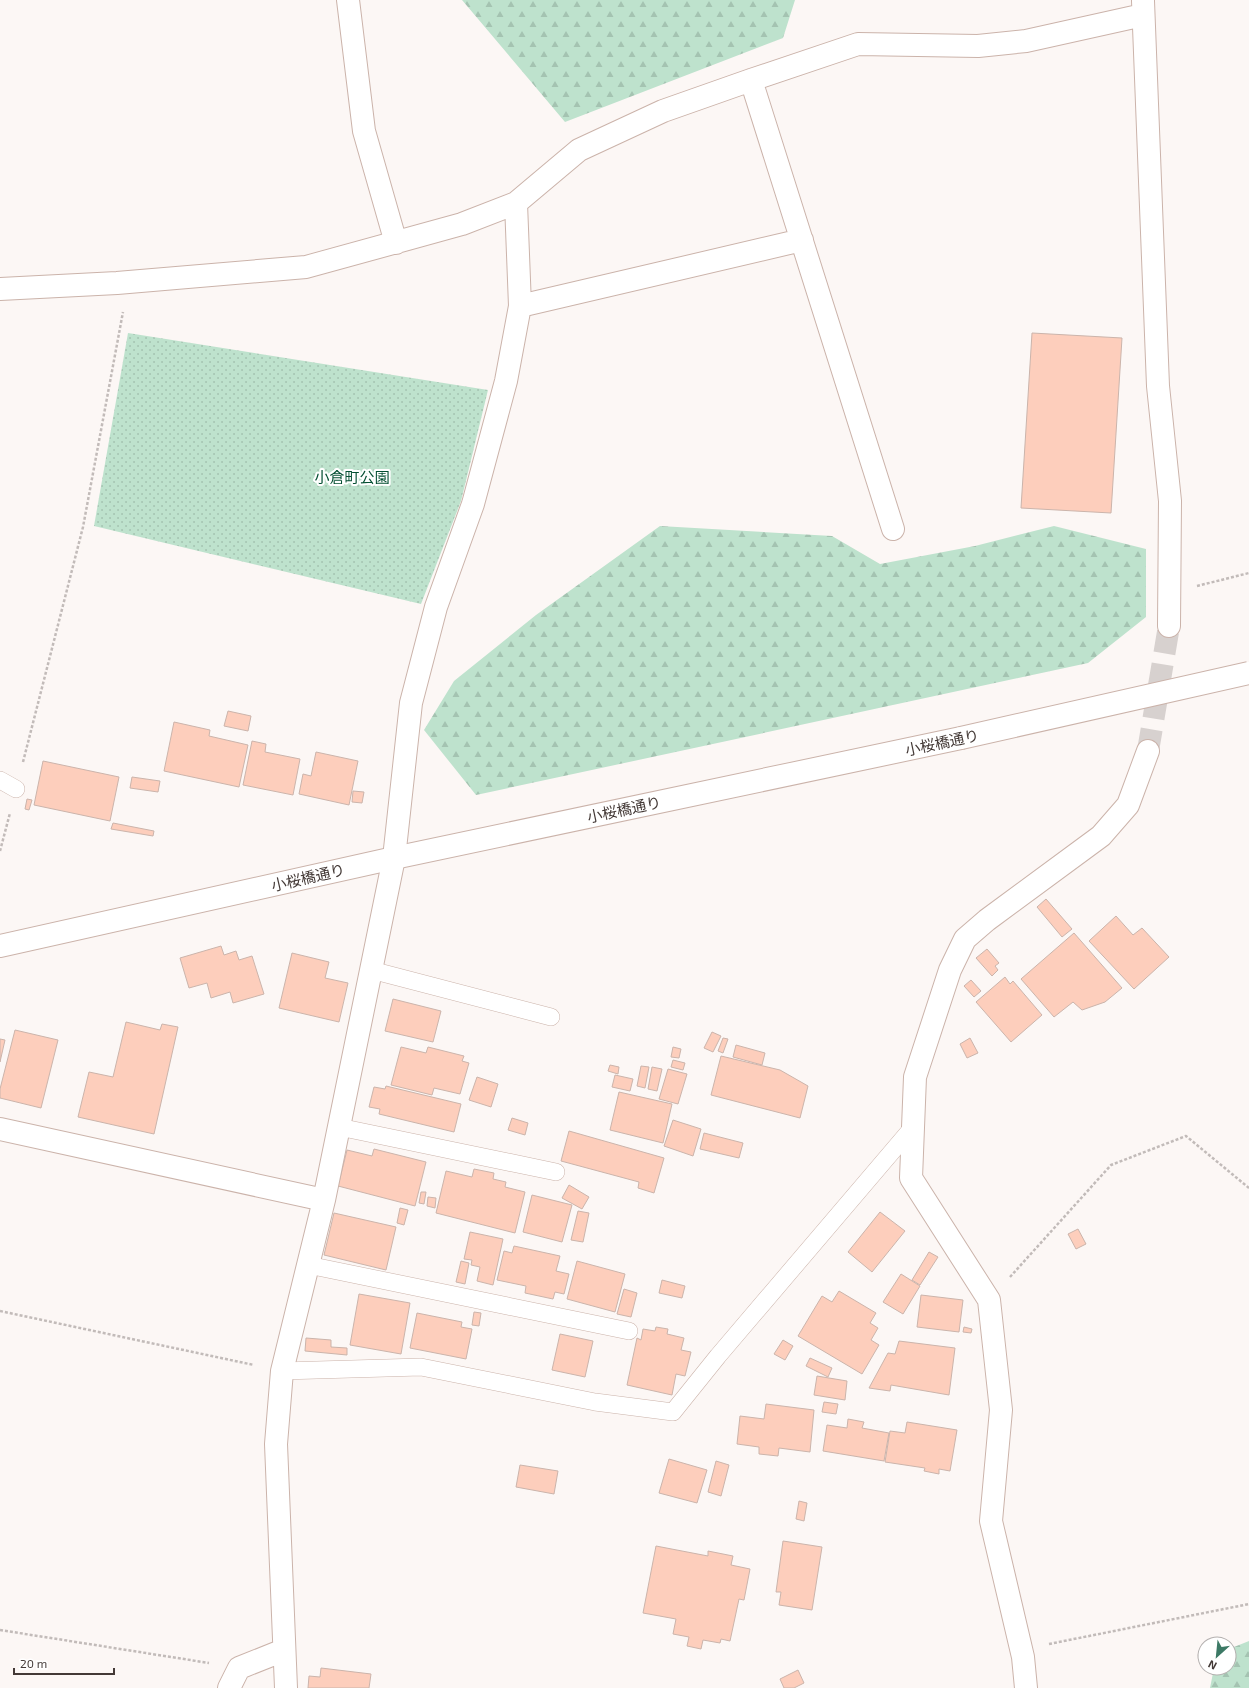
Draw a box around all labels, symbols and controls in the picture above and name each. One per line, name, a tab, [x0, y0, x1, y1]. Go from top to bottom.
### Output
park label: 小倉町公園	[314, 468, 390, 486]
street label: 小桜橋通り	[903, 725, 981, 759]
street label: 小桜橋通り	[585, 792, 663, 826]
street label: 小桜橋通り	[269, 860, 347, 894]
north arrow	[1197, 1636, 1237, 1676]
scale bar	[14, 1650, 114, 1676]
text: 20 m	[20, 1656, 47, 1670]
text: N	[1206, 1658, 1219, 1673]

